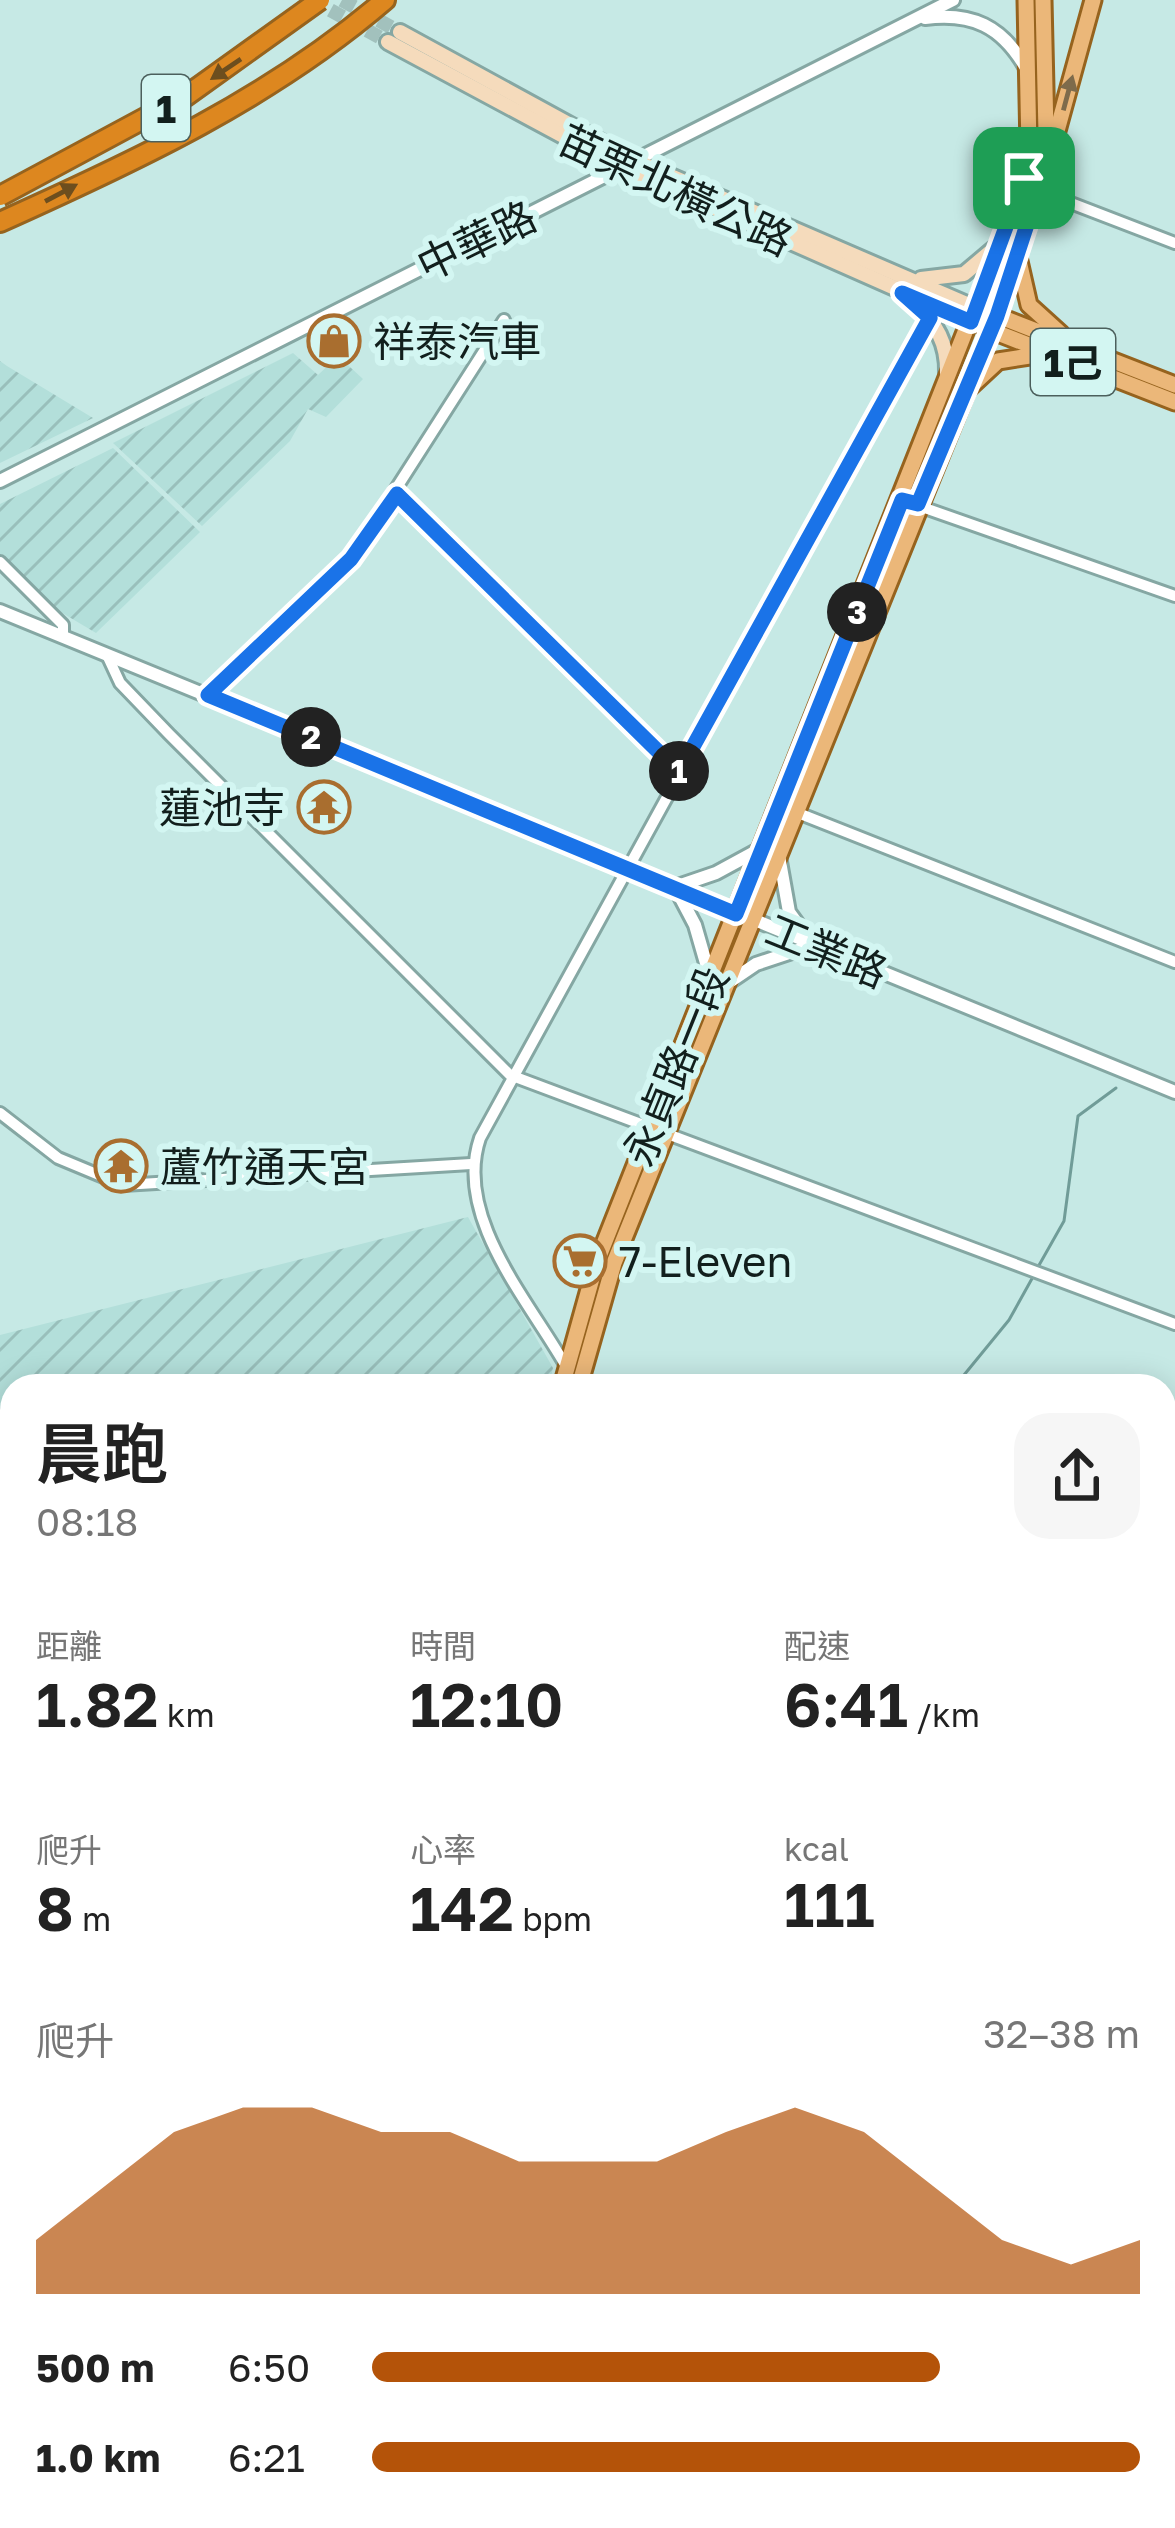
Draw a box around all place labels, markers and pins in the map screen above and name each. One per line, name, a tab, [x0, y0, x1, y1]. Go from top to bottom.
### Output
pin	[973, 127, 1075, 229]
shop icon: 祥泰汽車	[306, 313, 362, 369]
place label: 祥泰汽車	[373, 316, 541, 366]
pin: 3	[827, 582, 887, 642]
pin: 2	[281, 707, 341, 767]
pin: 1	[649, 741, 709, 801]
temple icon: 蓮池寺	[296, 779, 352, 835]
place label: 蓮池寺	[159, 782, 285, 832]
temple icon: 蘆竹通天宮	[93, 1138, 149, 1194]
place label: 蘆竹通天宮	[160, 1141, 370, 1191]
supermarket icon: 7-Eleven	[552, 1233, 608, 1289]
place label: 7-Eleven	[619, 1236, 792, 1286]

